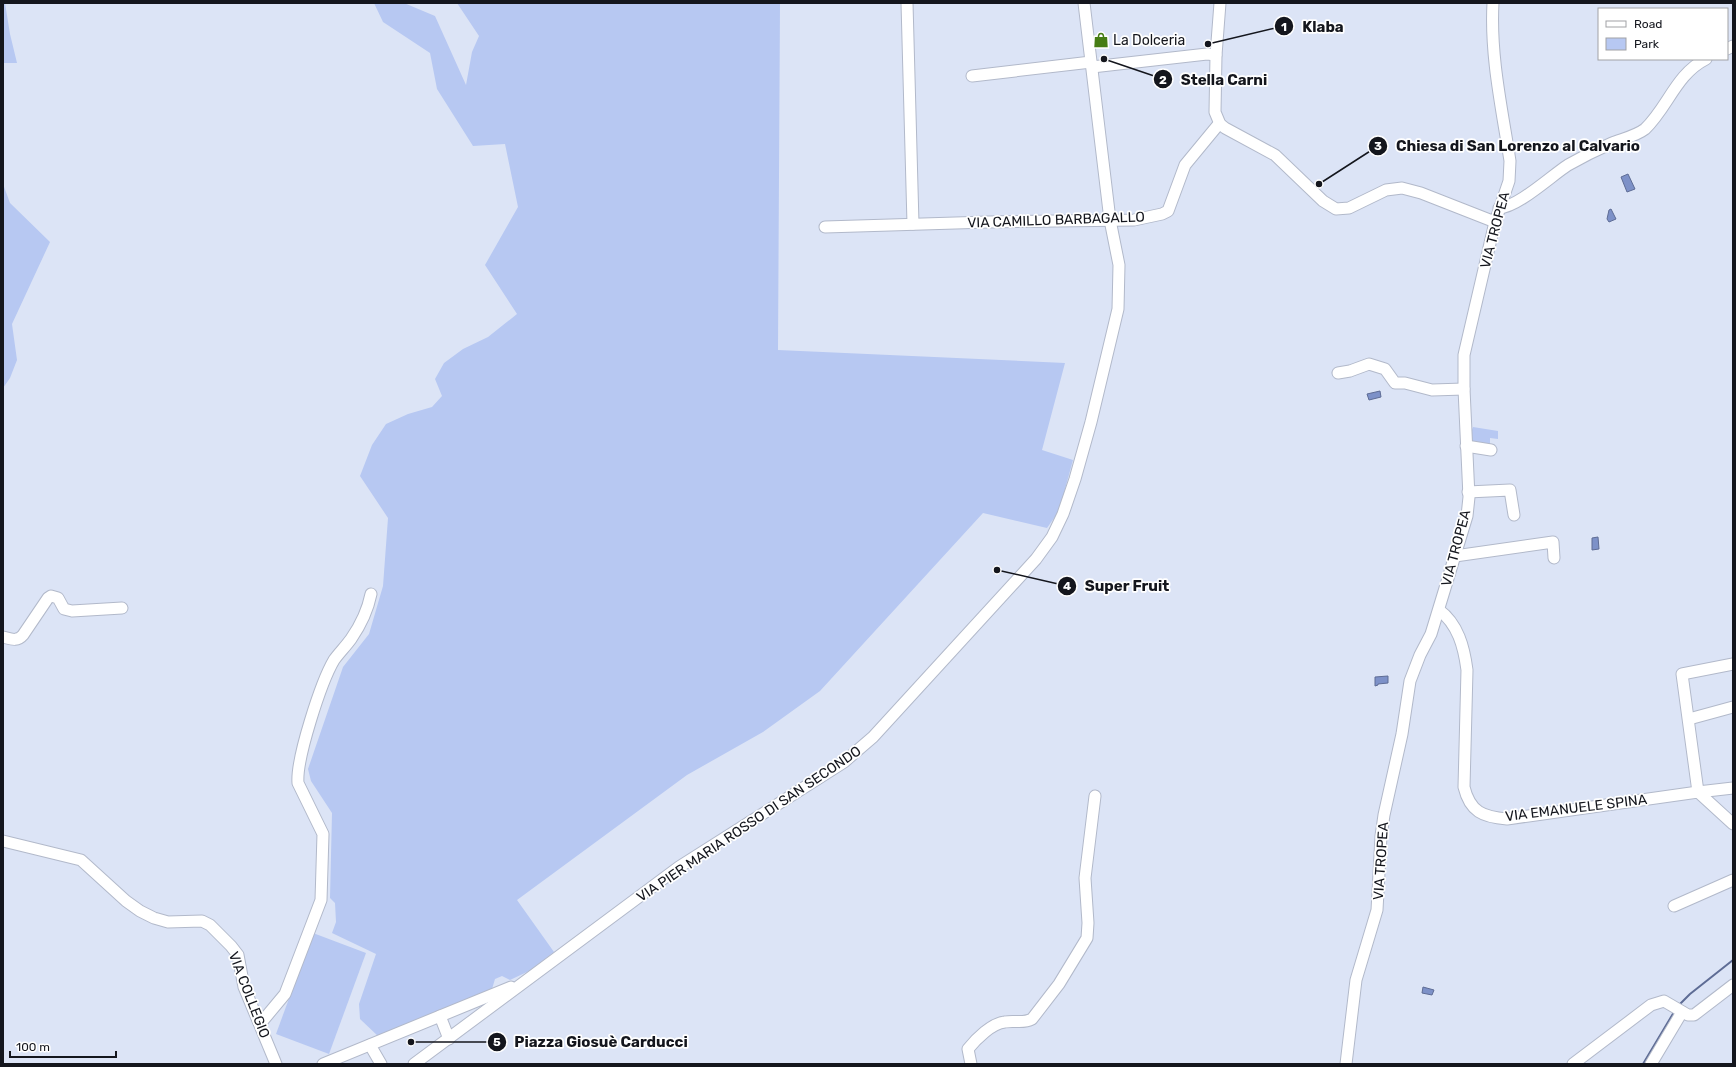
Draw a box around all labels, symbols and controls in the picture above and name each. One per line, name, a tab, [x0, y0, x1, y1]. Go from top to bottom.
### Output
legend	[1598, 8, 1728, 60]
callout: Klaba	[1274, 13, 1351, 40]
text: Road	[1634, 17, 1662, 31]
text: Klaba	[1302, 18, 1344, 36]
text: 1	[1281, 20, 1287, 34]
shop icon: La Dolceria	[1092, 31, 1110, 49]
place label: La Dolceria	[1113, 32, 1185, 49]
text: Park	[1634, 37, 1660, 51]
callout: Stella Carni	[1153, 66, 1276, 93]
text: Stella Carni	[1181, 71, 1267, 89]
text: 2	[1159, 73, 1167, 87]
callout: Chiesa di San Lorenzo al Calvario	[1368, 132, 1648, 159]
text: Chiesa di San Lorenzo al Calvario	[1396, 137, 1640, 155]
text: 3	[1374, 139, 1382, 153]
street label: VIA TROPEA	[1477, 189, 1514, 270]
street label: VIA CAMILLO BARBAGALLO	[967, 208, 1145, 232]
street label: VIA TROPEA	[1438, 507, 1475, 588]
callout: Super Fruit	[1057, 572, 1178, 599]
text: Super Fruit	[1085, 577, 1169, 595]
text: 4	[1063, 579, 1071, 593]
street label: VIA PIER MARIA ROSSO DI SAN SECONDO	[634, 742, 864, 906]
street label: VIA EMANUELE SPINA	[1504, 791, 1649, 825]
street label: VIA TROPEA	[1370, 821, 1392, 901]
street label: VIA COLLEGIO	[225, 949, 273, 1041]
callout: Piazza Giosuè Carducci	[487, 1029, 696, 1056]
scale bar	[10, 1033, 116, 1059]
text: Piazza Giosuè Carducci	[514, 1033, 688, 1051]
text: 5	[493, 1035, 501, 1049]
text: 100 m	[16, 1040, 50, 1054]

